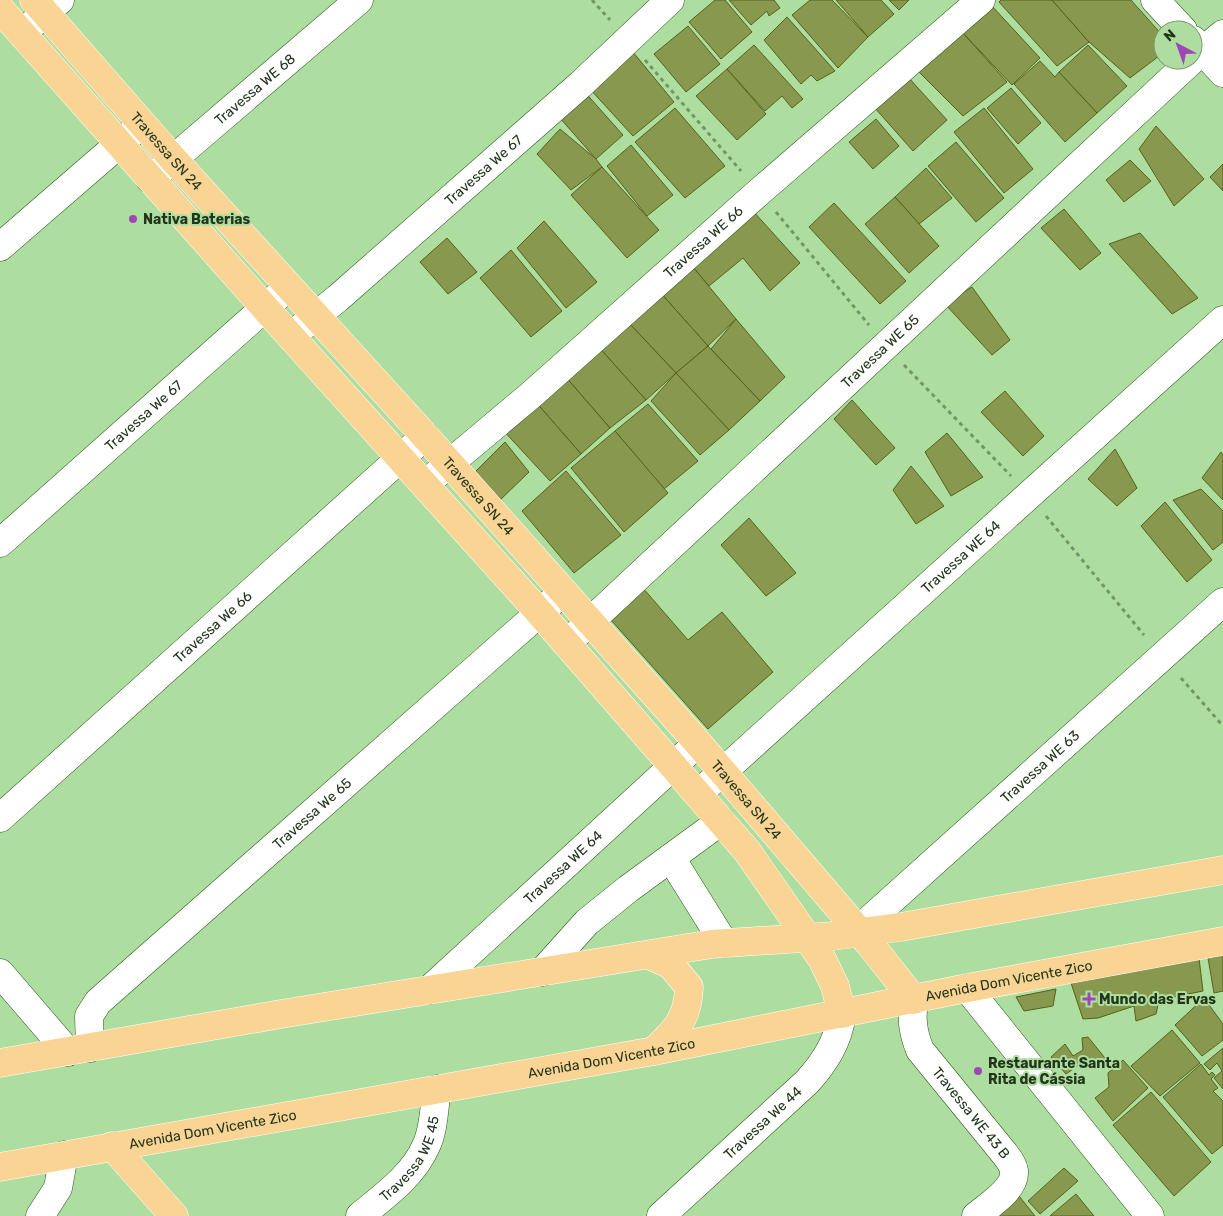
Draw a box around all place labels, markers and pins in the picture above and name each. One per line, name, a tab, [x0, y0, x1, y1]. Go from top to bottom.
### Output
place label: Nativa Baterias	[143, 211, 251, 228]
marker: Nativa Baterias	[127, 213, 139, 225]
place label: Mundo das Ervas	[1099, 991, 1216, 1008]
marker: Mundo das Ervas	[1083, 993, 1095, 1005]
place label: Restaurante Santa Rita de Cássia	[988, 1055, 1120, 1088]
marker: Restaurante Santa Rita de Cássia	[972, 1065, 984, 1077]

